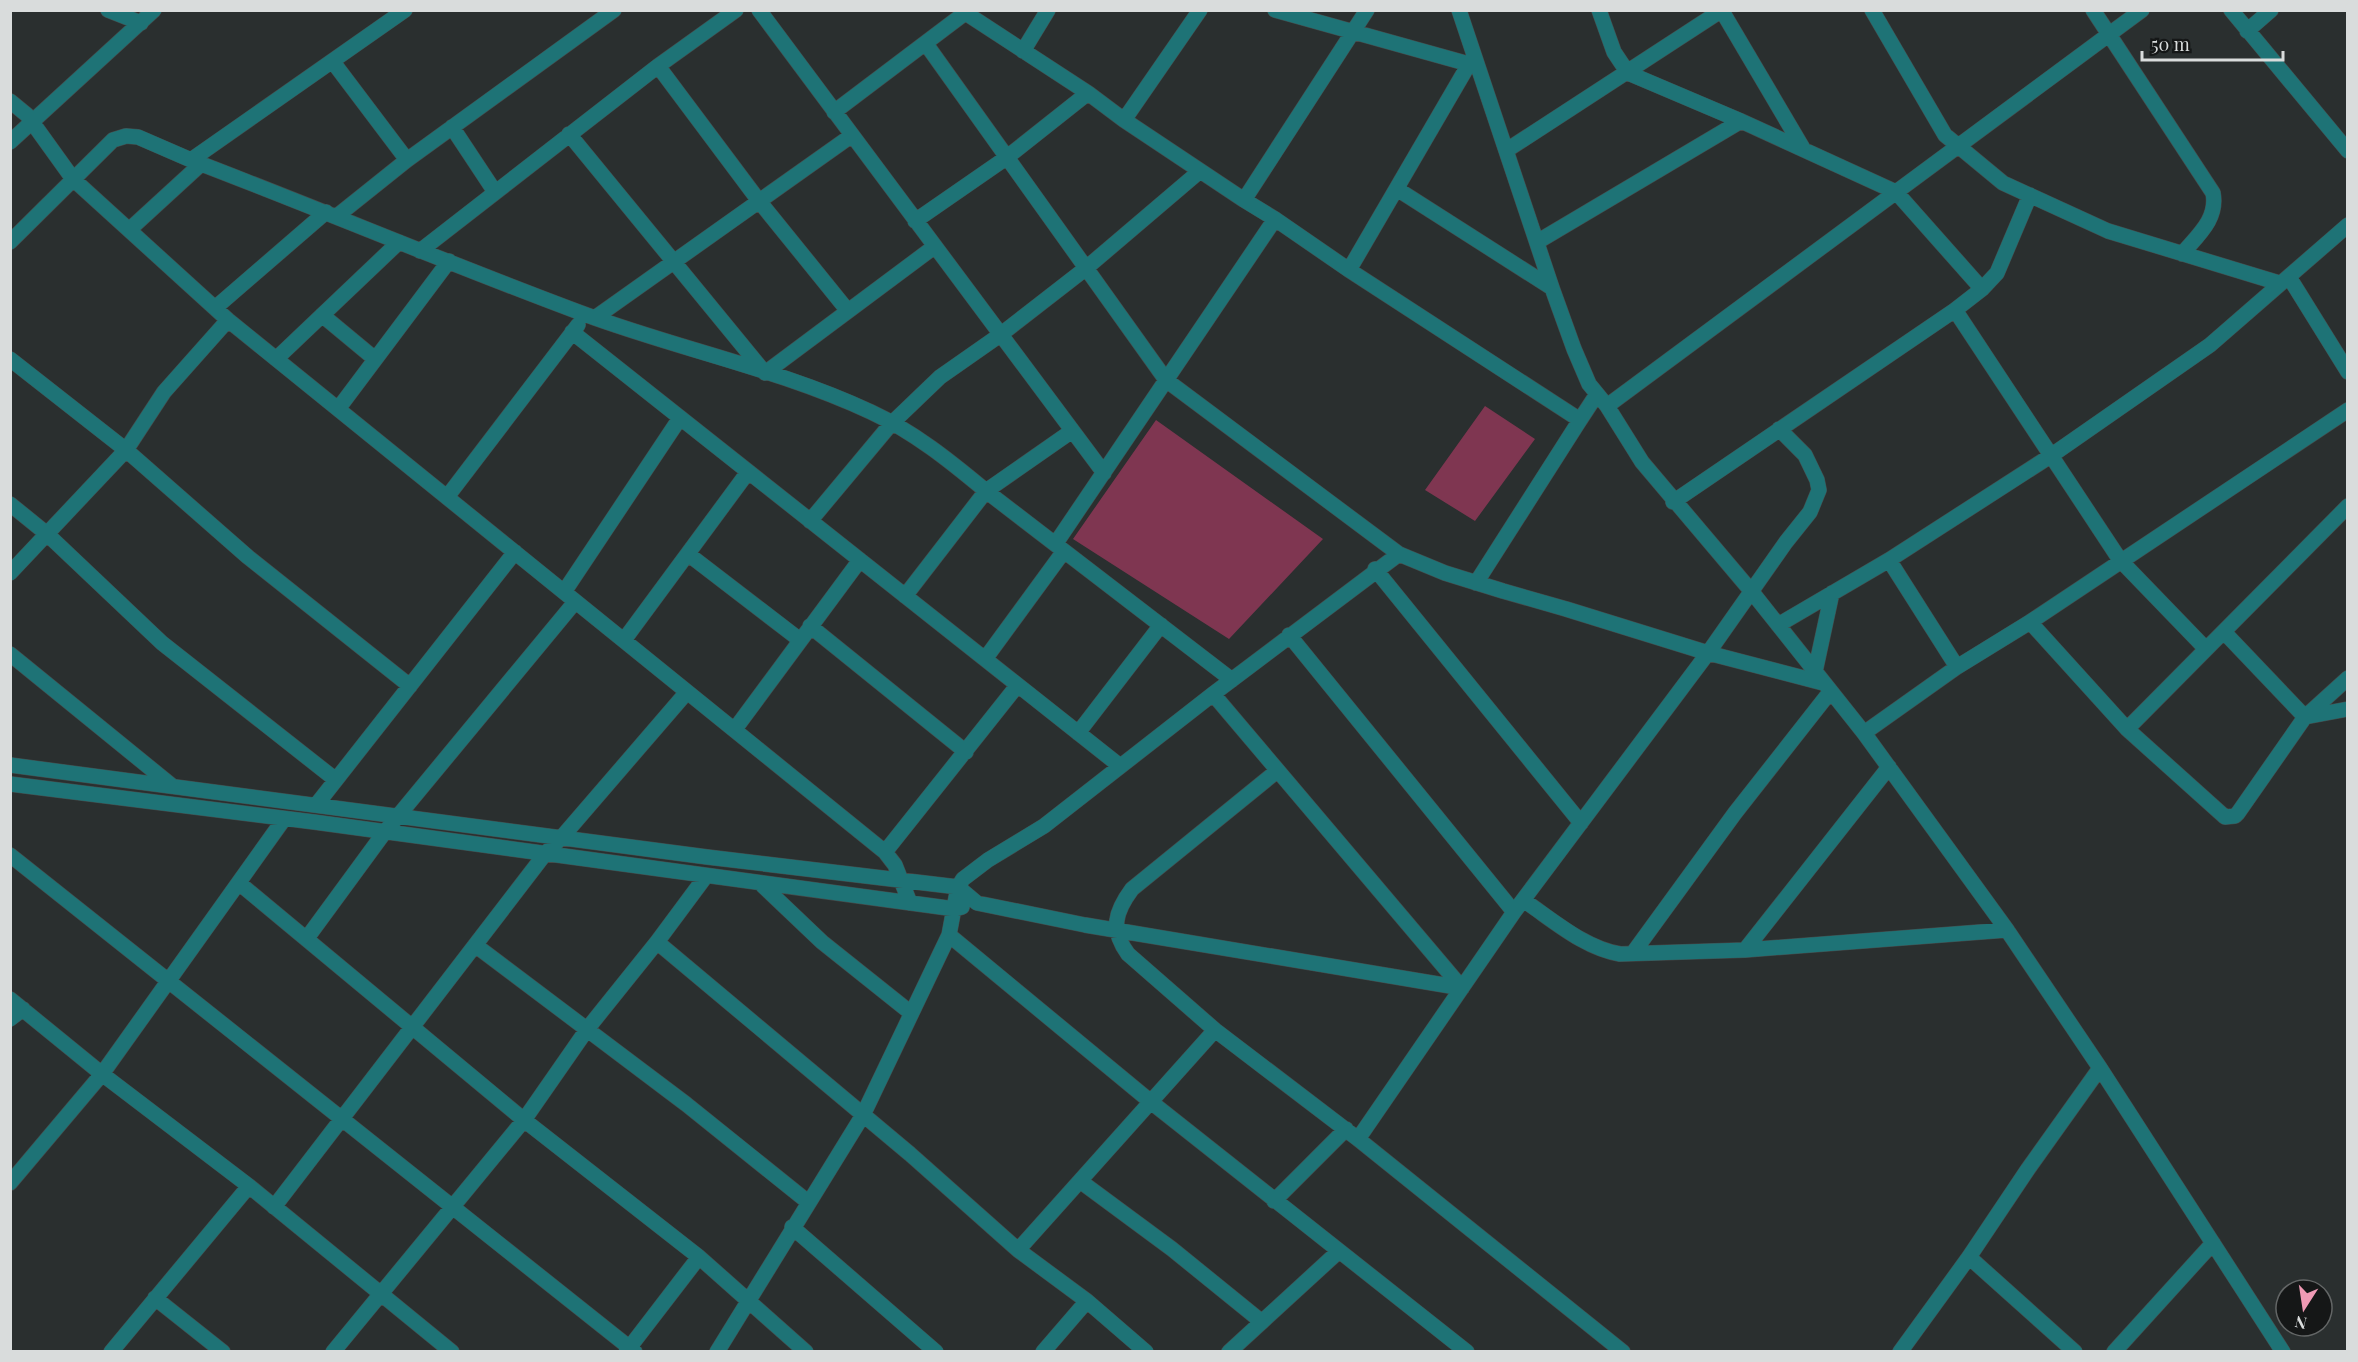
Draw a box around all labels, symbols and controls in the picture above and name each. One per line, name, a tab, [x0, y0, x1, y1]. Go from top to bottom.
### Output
scale bar	[2142, 24, 2283, 62]
text: 50 m	[2151, 32, 2190, 56]
north arrow	[2274, 1278, 2334, 1338]
text: N	[2293, 1312, 2309, 1335]

